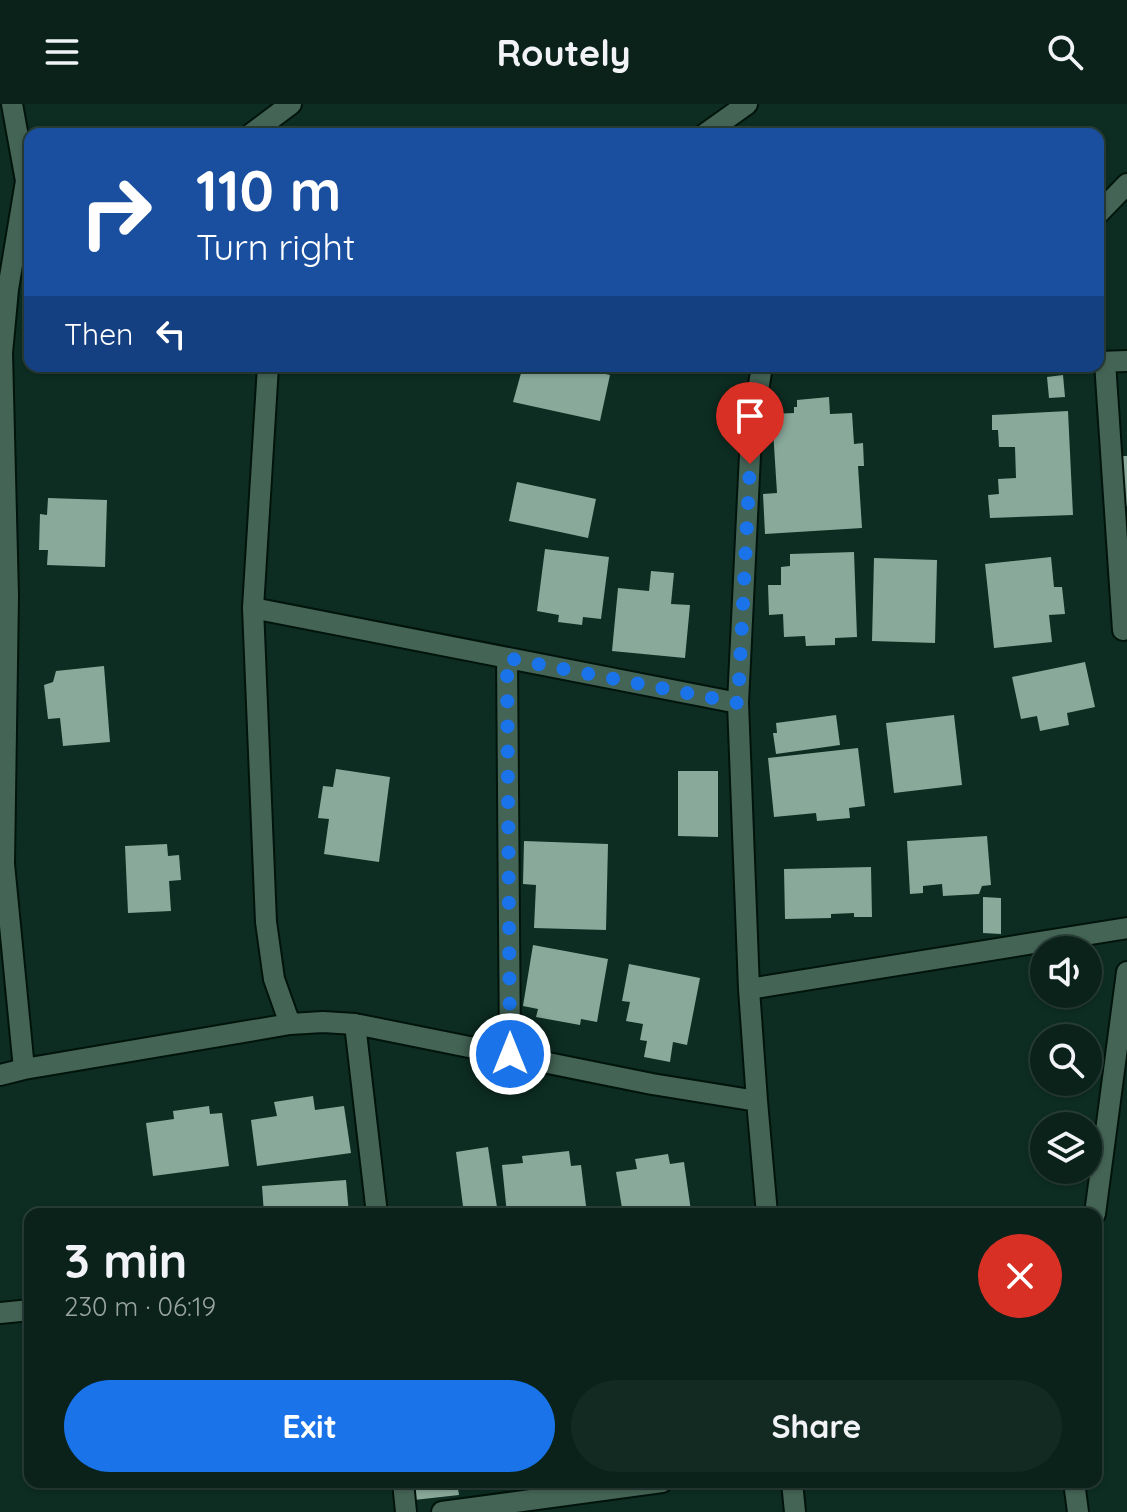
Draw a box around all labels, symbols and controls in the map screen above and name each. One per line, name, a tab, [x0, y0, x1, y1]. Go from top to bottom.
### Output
icon: menu	[40, 30, 84, 74]
text: Routely	[496, 30, 631, 75]
icon: search	[1043, 30, 1087, 74]
text: 110 m	[196, 155, 341, 225]
icon: right	[64, 160, 168, 264]
text: Turn right	[196, 224, 355, 269]
icon: left	[149, 312, 193, 356]
text: Then	[64, 315, 133, 353]
pin	[716, 382, 784, 464]
icon: arrive	[728, 394, 772, 438]
map controls	[1030, 936, 1102, 1184]
button: sound	[1030, 936, 1102, 1008]
position arrow	[468, 1012, 552, 1096]
button: search	[1030, 1024, 1102, 1096]
button: layers	[1030, 1112, 1102, 1184]
text: 3 min	[64, 1230, 187, 1290]
button: close	[978, 1234, 1062, 1318]
text: 230 m · 06:19	[64, 1290, 216, 1323]
button: Exit	[64, 1380, 555, 1472]
button: Share	[571, 1380, 1062, 1472]

